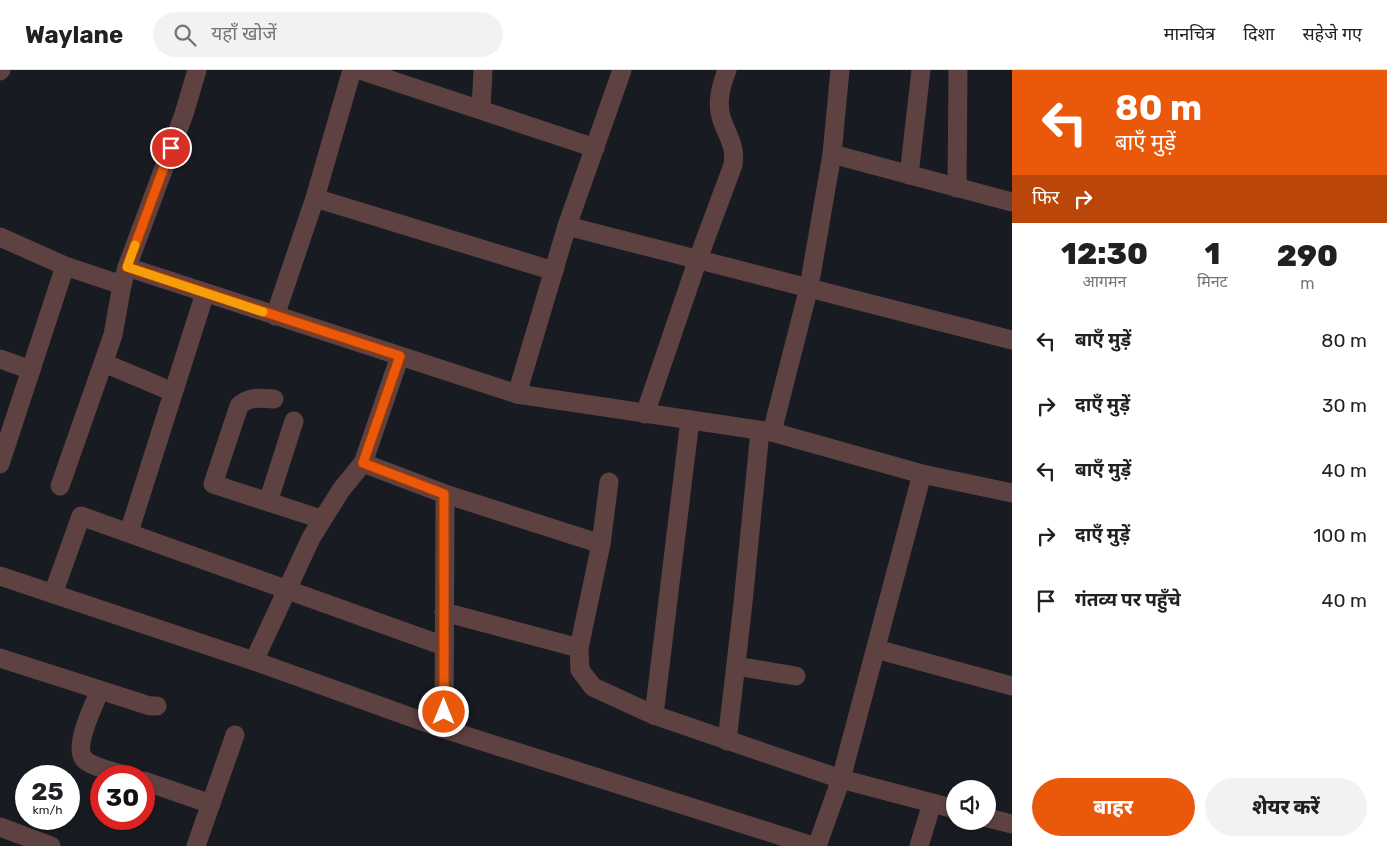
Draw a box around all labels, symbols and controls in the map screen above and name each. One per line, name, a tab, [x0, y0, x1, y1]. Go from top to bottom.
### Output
search box	[153, 12, 503, 57]
text: Waylane	[25, 21, 123, 49]
icon: search	[171, 21, 199, 49]
text: यहाँ खोजें	[211, 22, 277, 45]
text: मानचित्र	[1164, 23, 1215, 45]
text: दिशा	[1243, 23, 1274, 45]
text: सहेजे गए	[1302, 23, 1362, 45]
text: 80 m	[1115, 87, 1202, 129]
icon: left	[1032, 90, 1097, 155]
pin	[150, 127, 192, 169]
text: बाएँ मुड़ें	[1115, 129, 1176, 156]
icon: arrive	[157, 134, 185, 162]
icon: right	[1069, 185, 1097, 213]
text: फिर	[1032, 186, 1059, 209]
text: 12:30	[1061, 236, 1148, 272]
text: 1	[1204, 236, 1220, 272]
text: 290	[1277, 238, 1338, 274]
text: आगमन	[1083, 272, 1126, 291]
text: मिनट	[1197, 272, 1228, 291]
text: m	[1300, 274, 1314, 293]
icon: left	[1032, 327, 1060, 355]
text: बाएँ मुड़ें	[1075, 328, 1131, 351]
text: 80 m	[1321, 329, 1367, 352]
icon: right	[1032, 392, 1060, 420]
text: दाएँ मुड़ें	[1075, 393, 1130, 416]
text: 30 m	[1322, 394, 1367, 417]
icon: left	[1032, 457, 1060, 485]
text: बाएँ मुड़ें	[1075, 458, 1131, 481]
text: 40 m	[1322, 459, 1367, 482]
icon: right	[1032, 522, 1060, 550]
text: दाएँ मुड़ें	[1075, 523, 1130, 546]
text: 100 m	[1313, 524, 1367, 547]
icon: arrive	[1032, 587, 1060, 615]
text: गंतव्य पर पहुँचे	[1075, 588, 1181, 611]
text: 40 m	[1322, 589, 1367, 612]
position arrow	[417, 685, 469, 737]
speed limit sign: 30	[90, 765, 155, 830]
text: 25	[31, 777, 64, 806]
button: बाहर	[1032, 778, 1195, 836]
button: शेयर करें	[1205, 778, 1367, 836]
map controls	[946, 780, 996, 830]
button: sound	[946, 780, 996, 830]
text: km/h	[33, 803, 62, 817]

